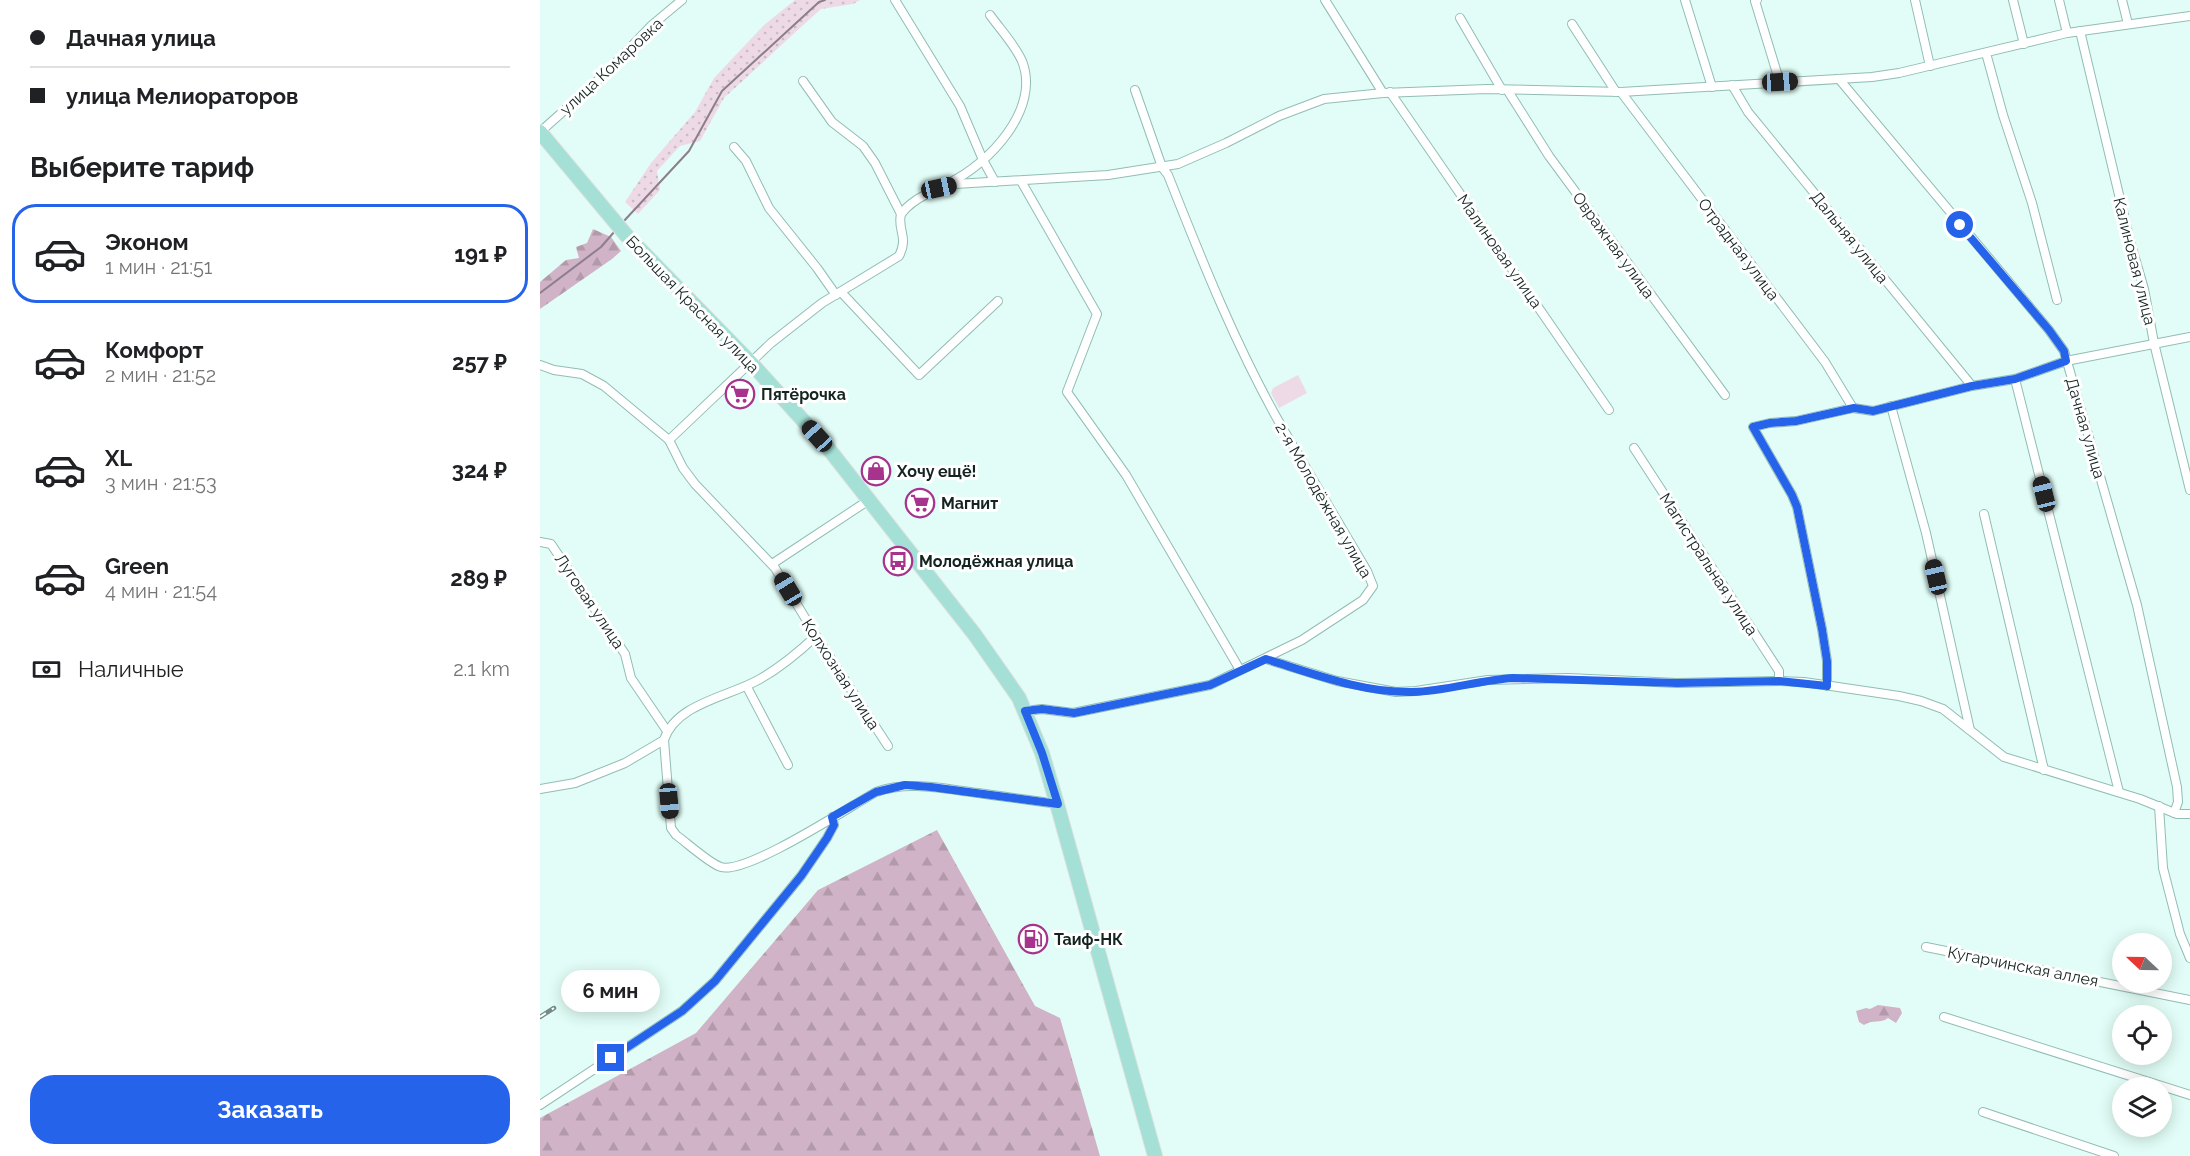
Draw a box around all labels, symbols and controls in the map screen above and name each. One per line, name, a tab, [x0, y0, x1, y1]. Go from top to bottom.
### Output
street label: улица Комаровка	[556, 14, 667, 119]
text: Дачная улица	[66, 25, 216, 51]
car	[1762, 72, 1798, 92]
text: улица Мелиораторов	[66, 83, 298, 109]
text: Выберите тариф	[30, 152, 254, 183]
car	[920, 175, 958, 201]
street label: Овражная улица	[1569, 188, 1659, 302]
street label: Дальняя улица	[1807, 188, 1892, 287]
street label: Малиновая улица	[1453, 191, 1546, 312]
street label: Отрадная улица	[1694, 195, 1783, 304]
street label: Калиновая улица	[2109, 195, 2160, 327]
route start	[1946, 211, 1973, 238]
icon: car	[33, 227, 87, 281]
text: Эконом	[105, 229, 189, 255]
street label: Большая Красная улица	[622, 232, 763, 377]
text: 191 ₽	[454, 241, 507, 267]
text: 1 мин · 21:51	[105, 255, 212, 279]
icon: car	[33, 335, 87, 389]
text: Комфорт	[105, 337, 203, 363]
text: 257 ₽	[452, 349, 507, 375]
text: 2 мин · 21:52	[105, 363, 216, 387]
street label: Дачная улица	[2062, 375, 2109, 481]
supermarket icon: Пятёрочка	[724, 378, 756, 410]
place label: Пятёрочка	[761, 385, 846, 404]
car	[798, 417, 836, 455]
street label: 2-я Молодёжная улица	[1271, 419, 1376, 581]
icon: car	[33, 443, 87, 497]
text: XL	[105, 445, 132, 471]
shop icon: Хочу ещё!	[860, 455, 892, 487]
text: 324 ₽	[452, 457, 507, 483]
place label: Хочу ещё!	[896, 462, 976, 481]
text: 3 мин · 21:53	[105, 471, 217, 495]
car	[2031, 474, 2057, 514]
supermarket icon: Магнит	[904, 487, 936, 519]
street label: Магистральная улица	[1655, 490, 1762, 639]
place label: Магнит	[941, 494, 998, 513]
bus stop icon: Молодёжная улица	[882, 545, 914, 577]
street label: Луговая улица	[551, 550, 628, 653]
icon: car	[33, 551, 87, 605]
place label: Молодёжная улица	[919, 552, 1073, 571]
text: Green	[105, 553, 169, 579]
car	[1923, 557, 1949, 597]
text: 289 ₽	[450, 565, 507, 591]
car	[771, 569, 805, 609]
text: 4 мин · 21:54	[105, 579, 217, 603]
street label: Колхозная улица	[798, 615, 884, 733]
icon: cash	[30, 653, 63, 686]
text: Наличные	[78, 656, 184, 682]
text: 2.1 km	[453, 657, 510, 681]
car	[658, 782, 680, 820]
fuel station icon: Таиф-НК	[1017, 923, 1049, 955]
place label: Таиф-НК	[1054, 930, 1123, 949]
north arrow	[2112, 933, 2172, 993]
map controls	[2112, 933, 2172, 1137]
street label: Кугарчинская аллея	[1946, 943, 2100, 990]
callout: 6 мин	[562, 971, 661, 1013]
text: 6 мин	[583, 979, 638, 1003]
button: locate	[2112, 1005, 2172, 1065]
route end	[597, 1044, 624, 1071]
button: Заказать	[30, 1075, 510, 1144]
button: layers	[2112, 1077, 2172, 1137]

